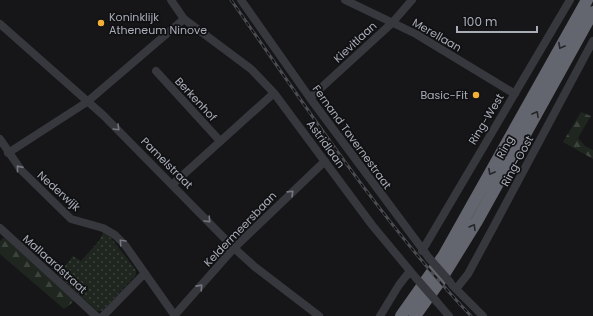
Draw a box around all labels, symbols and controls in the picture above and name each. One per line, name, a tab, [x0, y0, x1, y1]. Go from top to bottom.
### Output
scale bar	[457, 8, 537, 34]
place label: Koninklijk Atheneum Ninove	[109, 9, 207, 38]
text: 100 m	[463, 13, 497, 30]
street label: Merellaan	[409, 14, 465, 56]
marker: Koninklijk Atheneum Ninove	[96, 18, 106, 28]
street label: Kievitlaan	[330, 18, 380, 66]
one-way arrow	[559, 42, 566, 49]
street label: Berkenhof	[171, 73, 221, 125]
street label: Fernand Tavernestraat	[309, 82, 395, 192]
place label: Basic-Fit	[420, 87, 468, 103]
marker: Basic-Fit	[471, 90, 481, 100]
street label: Ring-West	[466, 91, 506, 147]
one-way arrow	[532, 111, 539, 118]
street label: Astridlaan	[303, 117, 349, 171]
one-way arrow	[112, 123, 120, 131]
street label: Ring	[493, 133, 517, 161]
street label: Ring-Oost	[497, 133, 537, 189]
street label: Pamelstraat	[138, 134, 196, 192]
one-way arrow	[17, 165, 24, 172]
street label: Nederwijk	[34, 167, 84, 215]
one-way arrow	[488, 168, 495, 175]
street label: Keldermeersbaan	[200, 188, 280, 270]
one-way arrow	[286, 191, 294, 198]
one-way arrow	[203, 215, 211, 223]
one-way arrow	[468, 224, 476, 231]
street label: Mallaardstraat	[19, 231, 91, 297]
one-way arrow	[119, 239, 126, 247]
one-way arrow	[196, 284, 203, 291]

